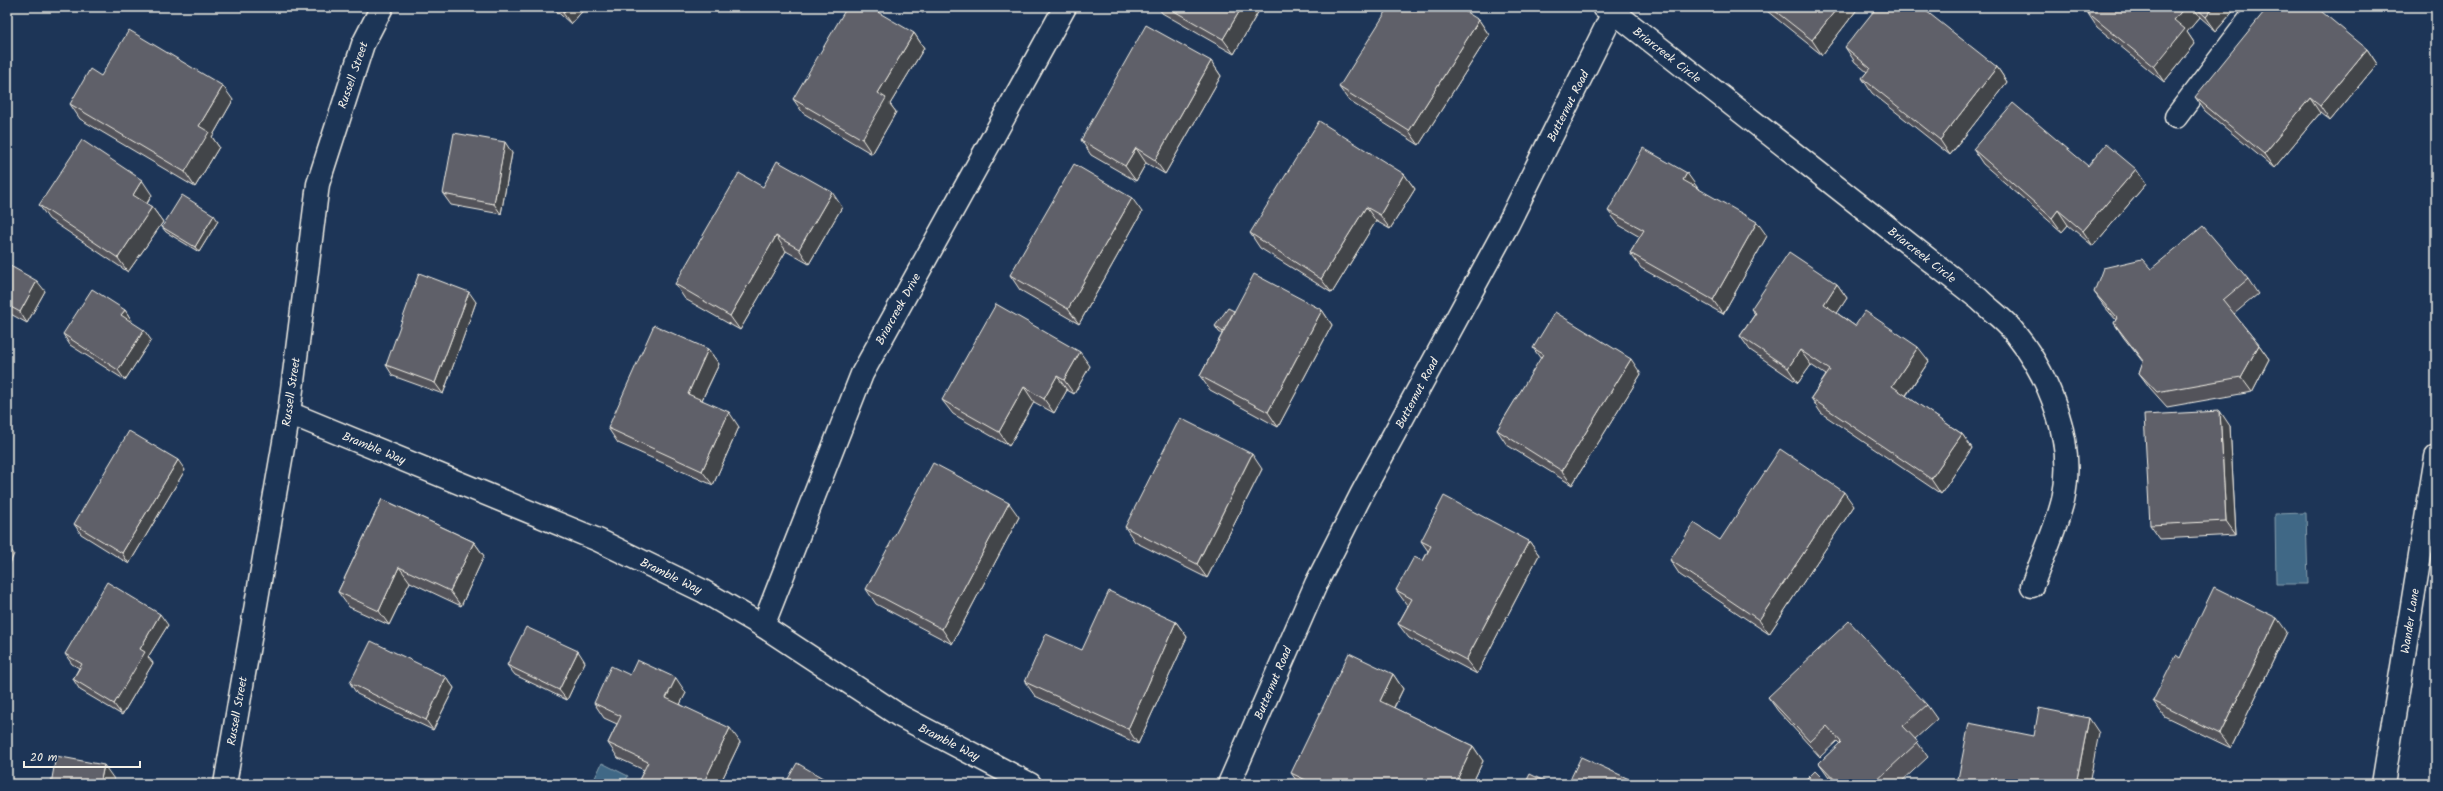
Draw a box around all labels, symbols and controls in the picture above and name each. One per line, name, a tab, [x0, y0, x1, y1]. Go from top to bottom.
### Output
street label: Briarcreek Circle	[1628, 23, 1705, 89]
street label: Russell Street	[333, 39, 374, 111]
street label: Butternut Road	[1542, 66, 1595, 145]
street label: Briarcreek Circle	[1883, 223, 1960, 289]
street label: Briarcreek Drive	[871, 269, 926, 349]
street label: Butternut Road	[1391, 354, 1445, 432]
street label: Russell Street	[277, 356, 306, 428]
street label: Bramble Way	[339, 427, 409, 470]
street label: Bramble Way	[637, 553, 705, 600]
street label: Wander Lane	[2396, 587, 2425, 655]
street label: Butternut Road	[1250, 643, 1298, 723]
street label: Russell Street	[222, 675, 253, 747]
street label: Bramble Way	[915, 719, 983, 766]
scale bar	[24, 743, 140, 769]
text: 20 m	[30, 748, 58, 767]

